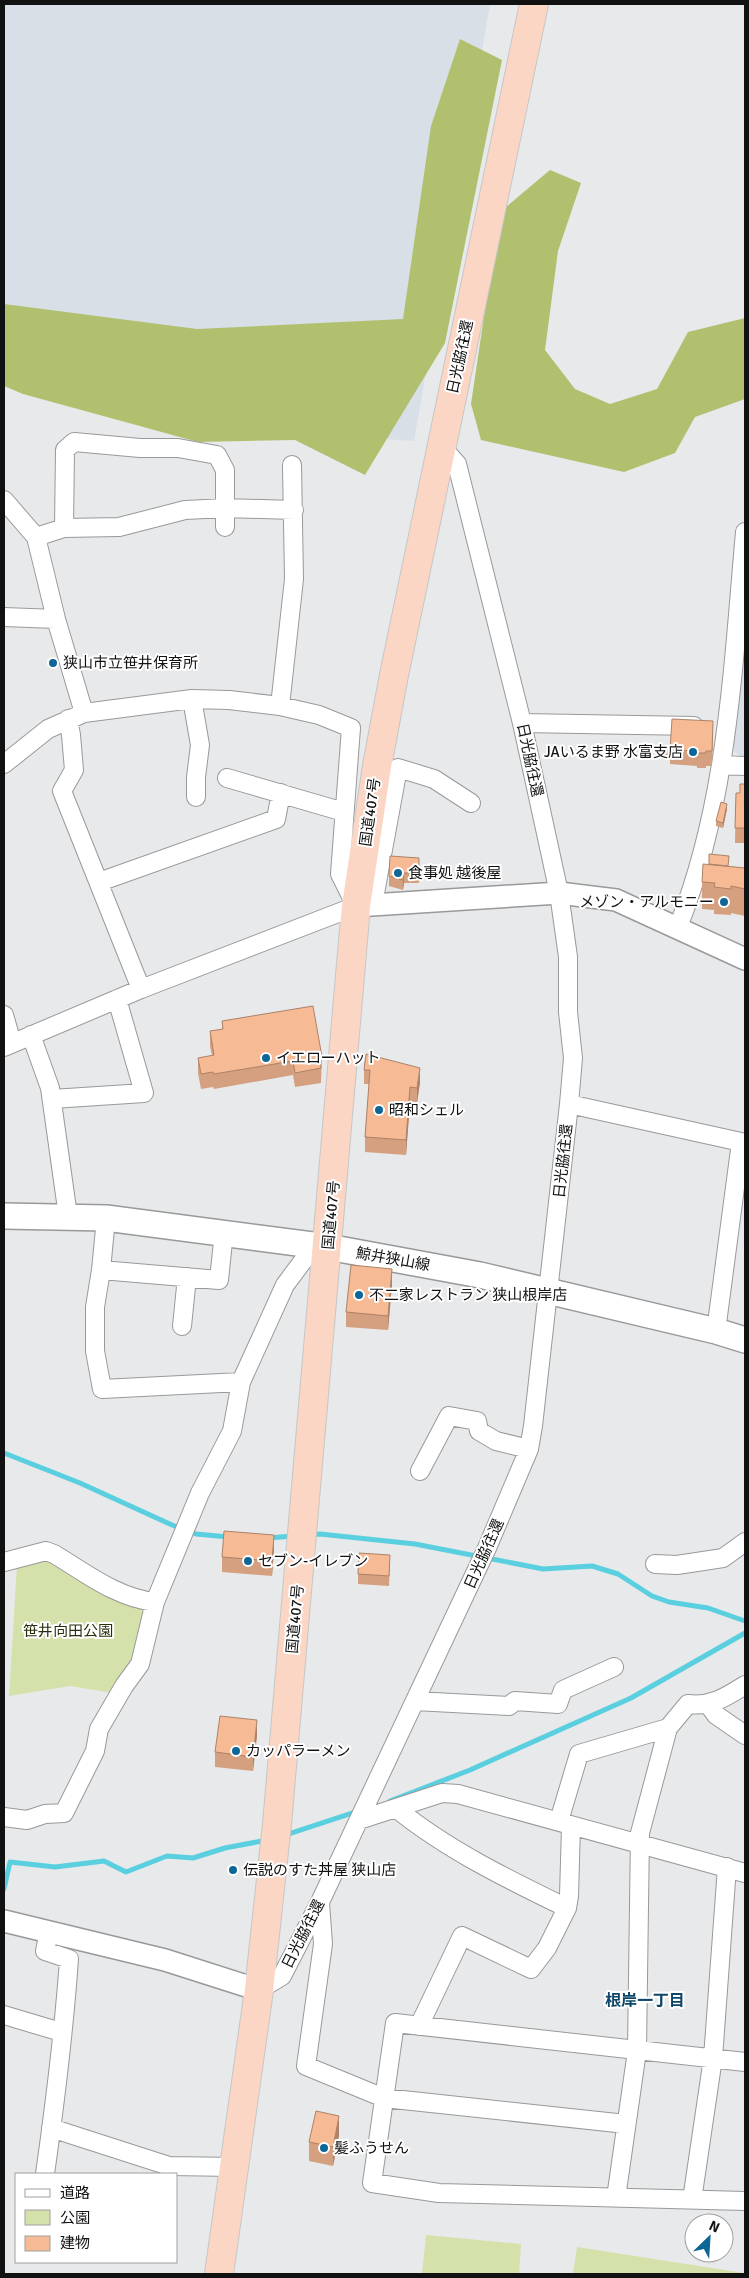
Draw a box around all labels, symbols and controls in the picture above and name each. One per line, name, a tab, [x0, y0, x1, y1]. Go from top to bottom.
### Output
street label: 日光脇往還	[443, 318, 477, 396]
place label: 狭山市立笹井保育所	[63, 654, 198, 672]
marker: 狭山市立笹井保育所	[47, 657, 59, 669]
street label: 日光脇往還	[513, 721, 547, 799]
place label: JAいるま野 水富支店	[544, 743, 683, 761]
marker: JAいるま野 水富支店	[687, 746, 699, 758]
street label: 国道407号	[356, 776, 384, 848]
place label: 食事処 越後屋	[408, 864, 501, 882]
marker: 食事処 越後屋	[392, 867, 404, 879]
place label: メゾン・アルモニー	[579, 893, 714, 911]
marker: メゾン・アルモニー	[718, 896, 730, 908]
place label: イエローハット	[276, 1049, 381, 1067]
marker: イエローハット	[260, 1052, 272, 1064]
place label: 昭和シェル	[389, 1101, 464, 1119]
marker: 昭和シェル	[373, 1104, 385, 1116]
street label: 日光脇往還	[550, 1123, 576, 1199]
street label: 国道407号	[319, 1180, 343, 1250]
street label: 鯨井狭山線	[354, 1244, 432, 1274]
place label: 不二家レストラン 狭山根岸店	[369, 1286, 567, 1304]
marker: 不二家レストラン 狭山根岸店	[353, 1289, 365, 1301]
street label: 日光脇往還	[461, 1516, 507, 1592]
place label: セブン-イレブン	[258, 1552, 368, 1570]
marker: セブン-イレブン	[242, 1555, 254, 1567]
street label: 国道407号	[283, 1584, 307, 1654]
park label: 笹井向田公園	[23, 1622, 113, 1640]
place label: カッパラーメン	[246, 1742, 350, 1760]
marker: カッパラーメン	[230, 1745, 242, 1757]
place label: 伝説のすた丼屋 狭山店	[243, 1861, 396, 1879]
marker: 伝説のすた丼屋 狭山店	[227, 1864, 239, 1876]
street label: 日光脇往還	[278, 1896, 328, 1972]
district label: 根岸一丁目	[605, 1991, 685, 2011]
place label: 髪ふうせん	[334, 2139, 409, 2157]
marker: 髪ふうせん	[318, 2142, 330, 2154]
legend	[15, 2173, 178, 2263]
text: 道路	[60, 2184, 90, 2202]
text: 公園	[60, 2209, 90, 2227]
north arrow	[684, 2213, 734, 2263]
text: N	[706, 2217, 722, 2236]
text: 建物	[60, 2234, 90, 2252]

